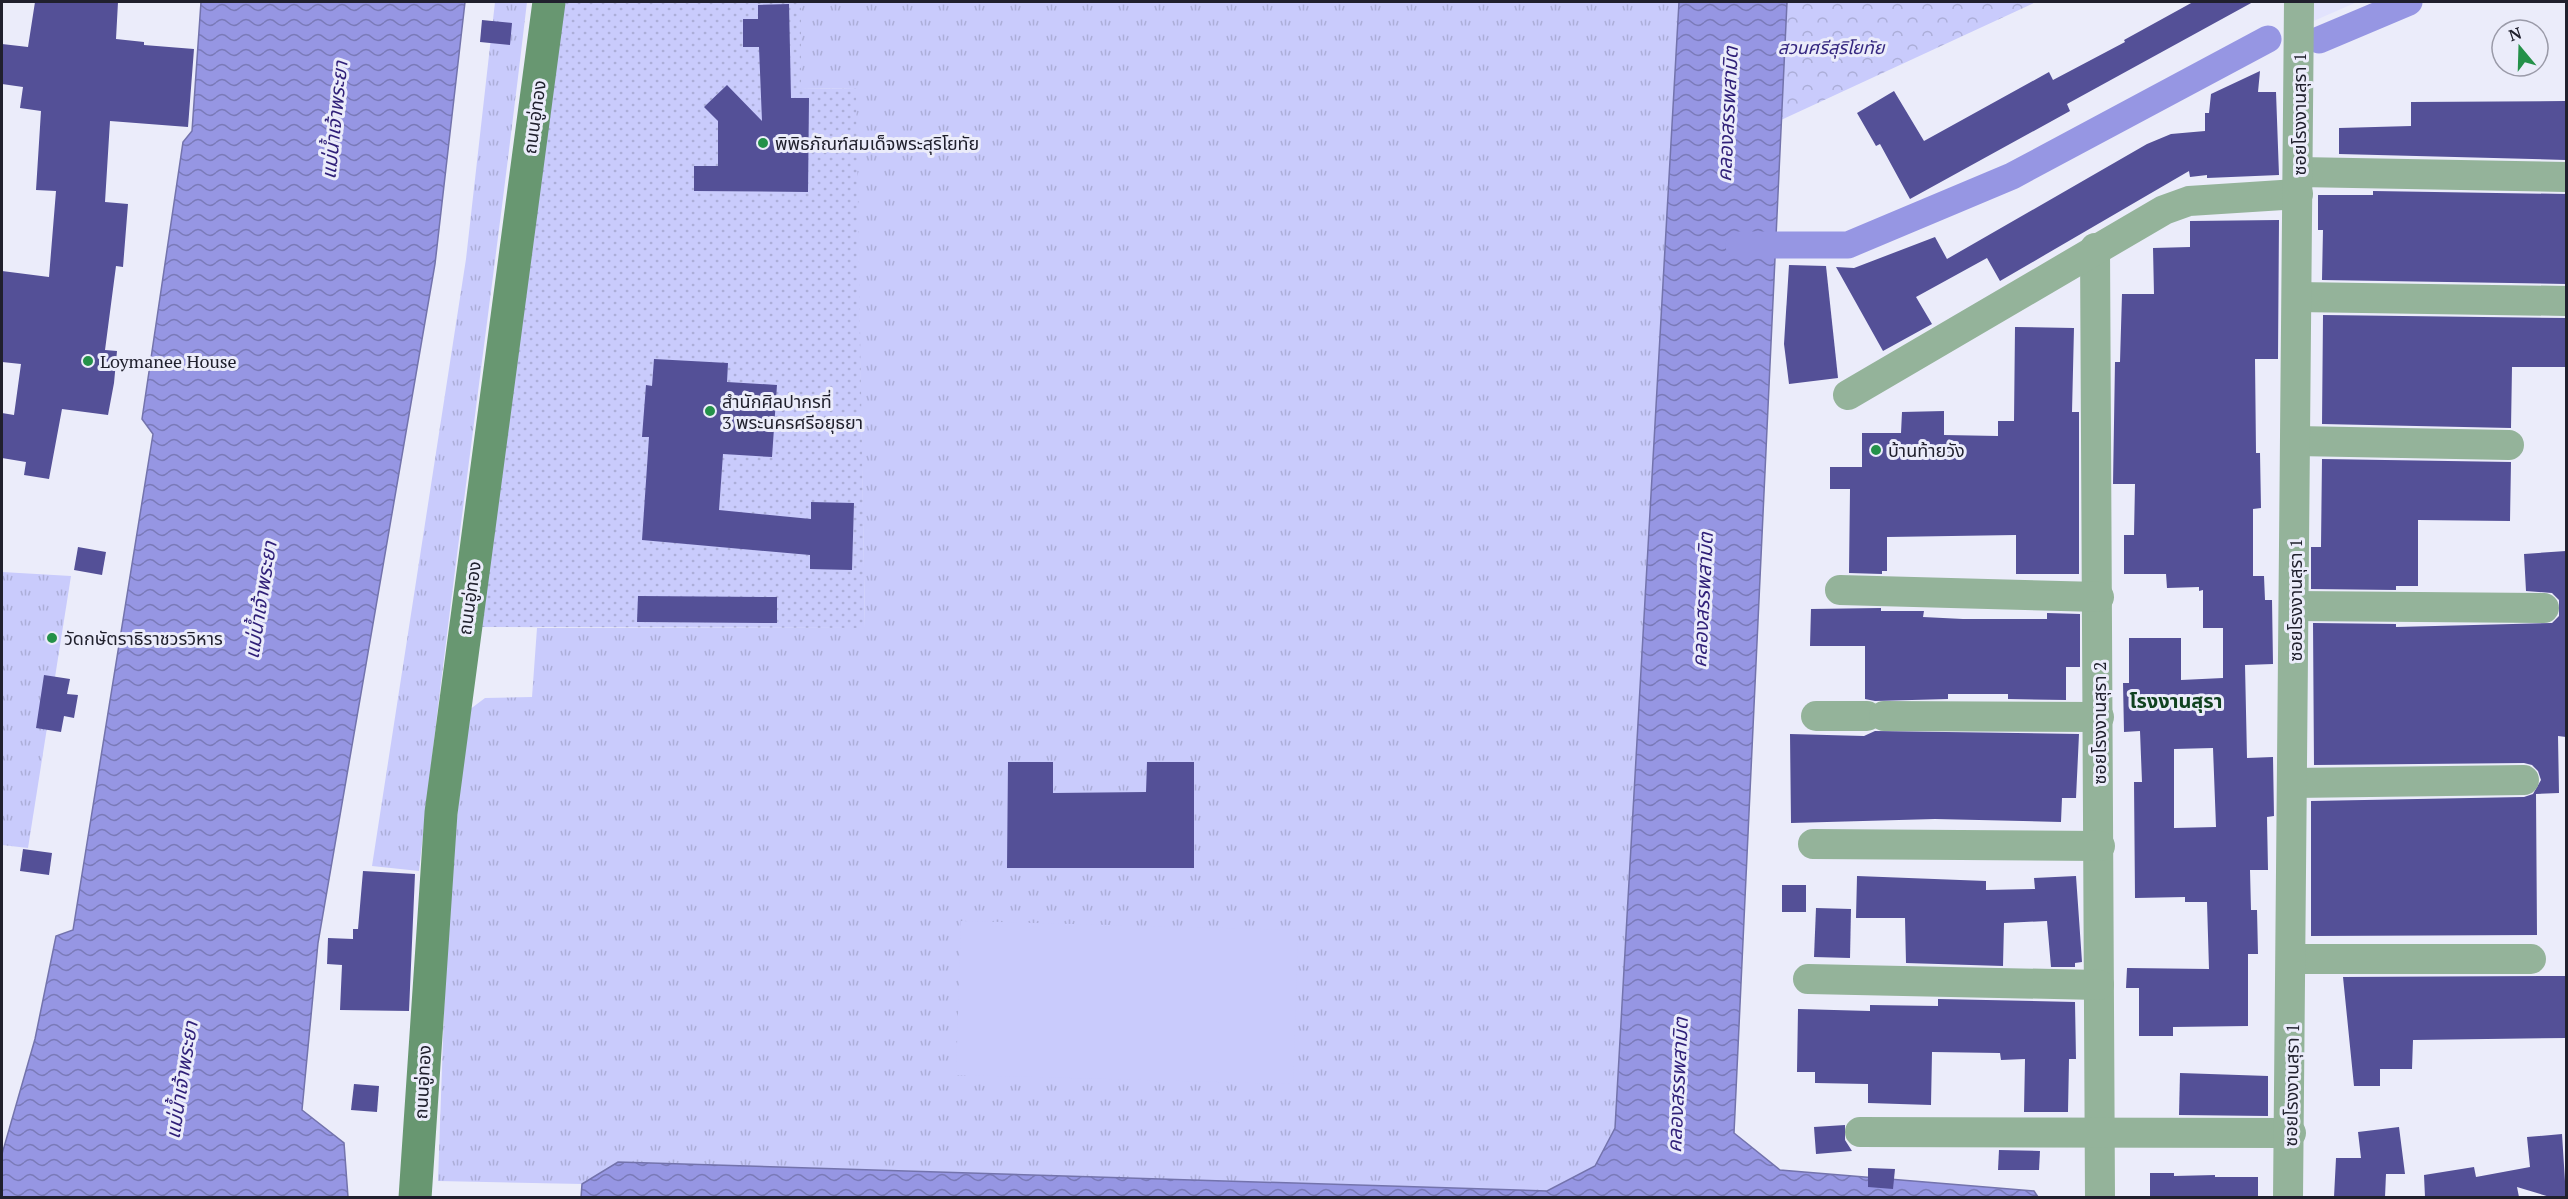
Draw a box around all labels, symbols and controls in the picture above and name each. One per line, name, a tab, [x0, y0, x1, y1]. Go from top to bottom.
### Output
north arrow	[2490, 18, 2550, 78]
text: N	[2506, 21, 2524, 46]
park label: สวนศรีสุริโยทัย	[1778, 35, 1886, 59]
water label: คลองสรรพสามิต	[1710, 44, 1744, 182]
street label: ซอยโรงงานสุรา 1	[2287, 52, 2311, 176]
water label: แม่น้ำเจ้าพระยา	[314, 59, 354, 180]
street label: ถนนอู่ทอง	[517, 79, 552, 156]
place label: พิพิธภัณฑ์สมเด็จพระสุริโยทัย	[775, 131, 979, 155]
marker: พิพิธภัณฑ์สมเด็จพระสุริโยทัย	[756, 136, 770, 150]
place label: Loymanee House	[100, 349, 237, 373]
marker: Loymanee House	[81, 354, 95, 368]
place label: สำนักศิลปากรที่ 3 พระนครศรีอยุธยา	[722, 389, 863, 434]
marker: สำนักศิลปากรที่ 3 พระนครศรีอยุธยา	[703, 404, 717, 418]
place label: บ้านท้ายวัง	[1888, 438, 1965, 462]
marker: บ้านท้ายวัง	[1869, 443, 1883, 457]
water label: คลองสรรพสามิต	[1685, 530, 1719, 668]
water label: แม่น้ำเจ้าพระยา	[237, 538, 283, 661]
street label: ซอยโรงงานสุรา 1	[2283, 538, 2307, 662]
street label: ถนนอู่ทอง	[452, 560, 487, 637]
place label: วัดกษัตราธิราชวรวิหาร	[64, 626, 223, 650]
marker: วัดกษัตราธิราชวรวิหาร	[45, 631, 59, 645]
street label: ซอยโรงงานสุรา 2	[2087, 661, 2111, 785]
district label: โรงงานสุรา	[2130, 687, 2222, 714]
water label: คลองสรรพสามิต	[1660, 1015, 1694, 1153]
water label: แม่น้ำเจ้าพระยา	[158, 1018, 204, 1141]
street label: ซอยโรงงานสุรา 1	[2278, 1023, 2304, 1147]
street label: ถนนอู่ทอง	[408, 1044, 437, 1120]

